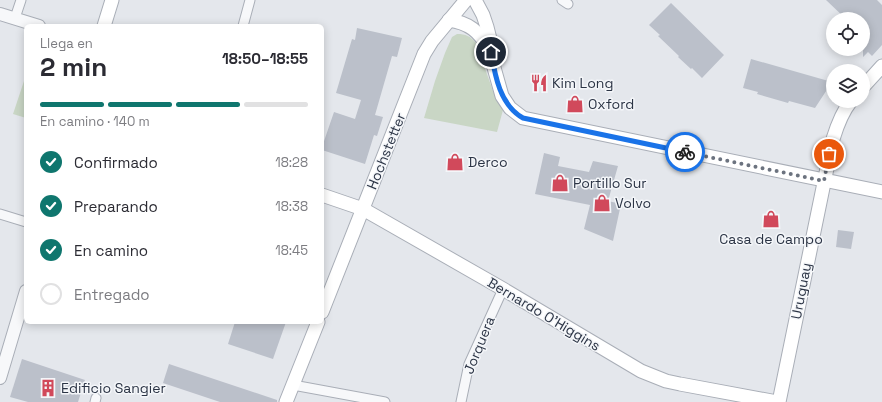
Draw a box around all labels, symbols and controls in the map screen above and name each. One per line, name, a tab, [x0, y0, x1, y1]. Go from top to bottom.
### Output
map controls	[826, 12, 870, 108]
button: locate	[826, 12, 870, 56]
text: Llega en	[40, 35, 93, 52]
pin	[474, 35, 508, 69]
icon: home	[480, 41, 502, 63]
text: 18:50–18:55	[222, 49, 308, 68]
text: 2 min	[40, 50, 107, 84]
button: layers	[826, 64, 870, 108]
restaurant icon: Kim Long	[529, 73, 549, 93]
place label: Kim Long	[552, 74, 613, 92]
shop icon: Oxford	[565, 94, 585, 114]
place label: Oxford	[588, 95, 634, 113]
street label: Hochstetter	[362, 110, 410, 192]
text: En camino · 140 m	[40, 113, 150, 130]
courier	[665, 132, 705, 172]
pin	[812, 137, 846, 171]
icon: bike	[674, 141, 696, 163]
icon: bag	[818, 143, 840, 165]
icon: check	[40, 151, 62, 173]
shop icon: Derco	[445, 152, 465, 172]
text: Confirmado	[74, 153, 158, 172]
place label: Derco	[468, 153, 508, 171]
text: 18:28	[275, 154, 308, 171]
shop icon: Portillo Sur	[550, 173, 570, 193]
place label: Portillo Sur	[573, 174, 647, 192]
shop icon: Volvo	[592, 193, 612, 213]
place label: Volvo	[615, 194, 651, 212]
icon: check	[40, 195, 62, 217]
text: Preparando	[74, 197, 158, 216]
text: 18:38	[275, 198, 308, 215]
shop icon: Casa de Campo	[761, 209, 781, 229]
place label: Casa de Campo	[719, 230, 823, 248]
icon: check	[40, 239, 62, 261]
text: En camino	[74, 241, 148, 260]
text: 18:45	[275, 242, 308, 259]
street label: Uruguay	[787, 261, 815, 321]
street label: Bernardo O'Higgins	[484, 273, 604, 355]
text: Entregado	[74, 285, 150, 304]
street label: Jorquera	[459, 314, 499, 376]
building icon: Edificio Sangier	[38, 378, 58, 398]
place label: Edificio Sangier	[61, 379, 166, 397]

